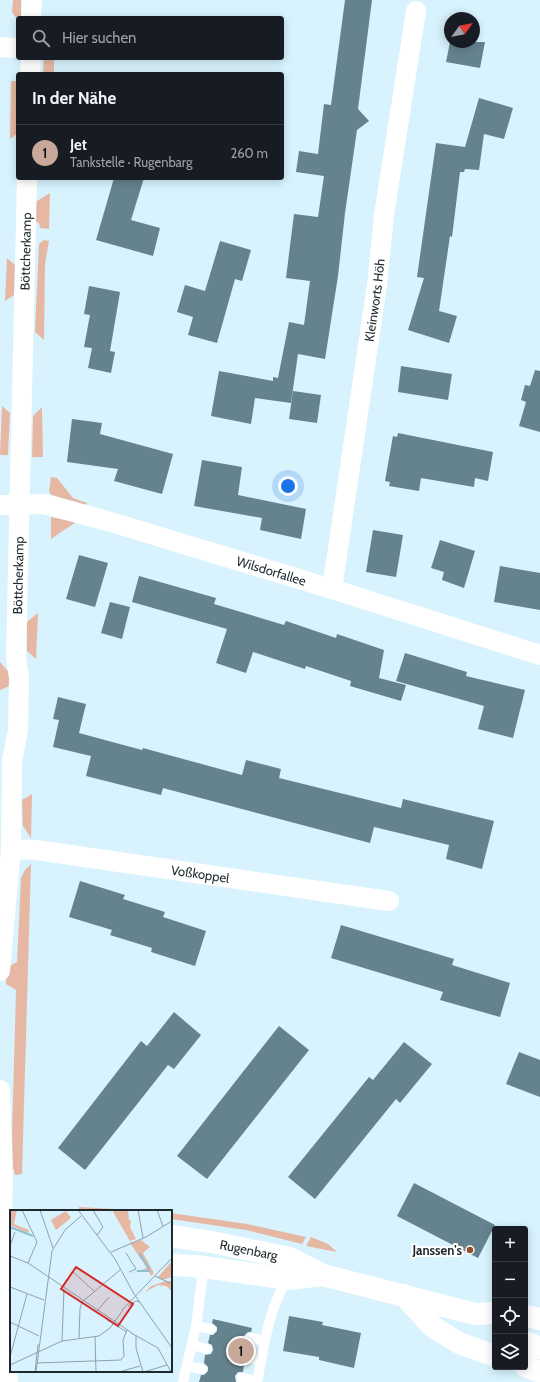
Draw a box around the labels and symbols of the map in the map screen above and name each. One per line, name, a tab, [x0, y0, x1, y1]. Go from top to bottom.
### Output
north arrow	[444, 12, 480, 48]
street label: Böttcherkamp	[16, 212, 34, 291]
street label: Kleinworts Höh	[361, 258, 388, 343]
your location	[278, 476, 298, 496]
street label: Böttcherkamp	[9, 536, 27, 614]
street label: Wilsdorfallee	[235, 553, 308, 589]
street label: Voßkoppel	[170, 862, 230, 886]
inset map	[10, 1210, 172, 1372]
street label: Rugenbarg	[218, 1236, 280, 1263]
place label: Janssen's	[411, 1242, 462, 1258]
marker: Janssen's	[465, 1245, 475, 1255]
pin: 1	[228, 1336, 254, 1366]

